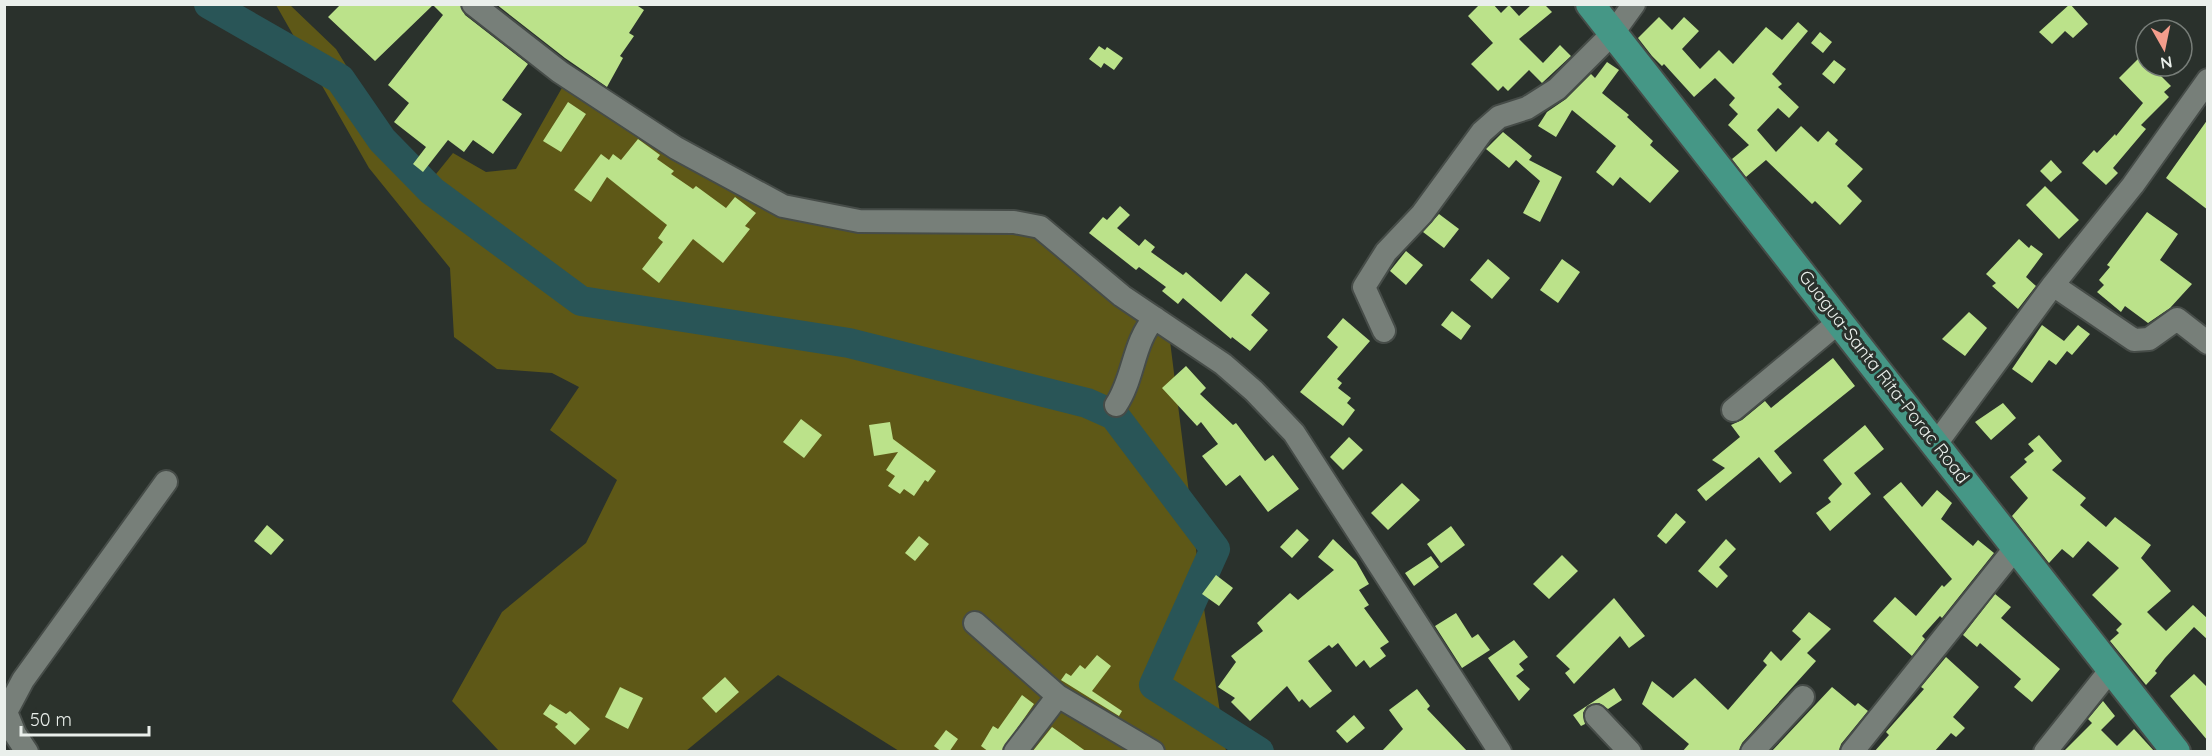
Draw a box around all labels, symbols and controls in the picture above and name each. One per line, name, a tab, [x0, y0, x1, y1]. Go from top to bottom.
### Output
north arrow	[2134, 18, 2194, 78]
text: N	[2159, 52, 2174, 74]
street label: Guagua-Santa Rita-Porac Road	[1794, 266, 1975, 488]
scale bar	[21, 699, 148, 737]
text: 50 m	[30, 708, 72, 731]

